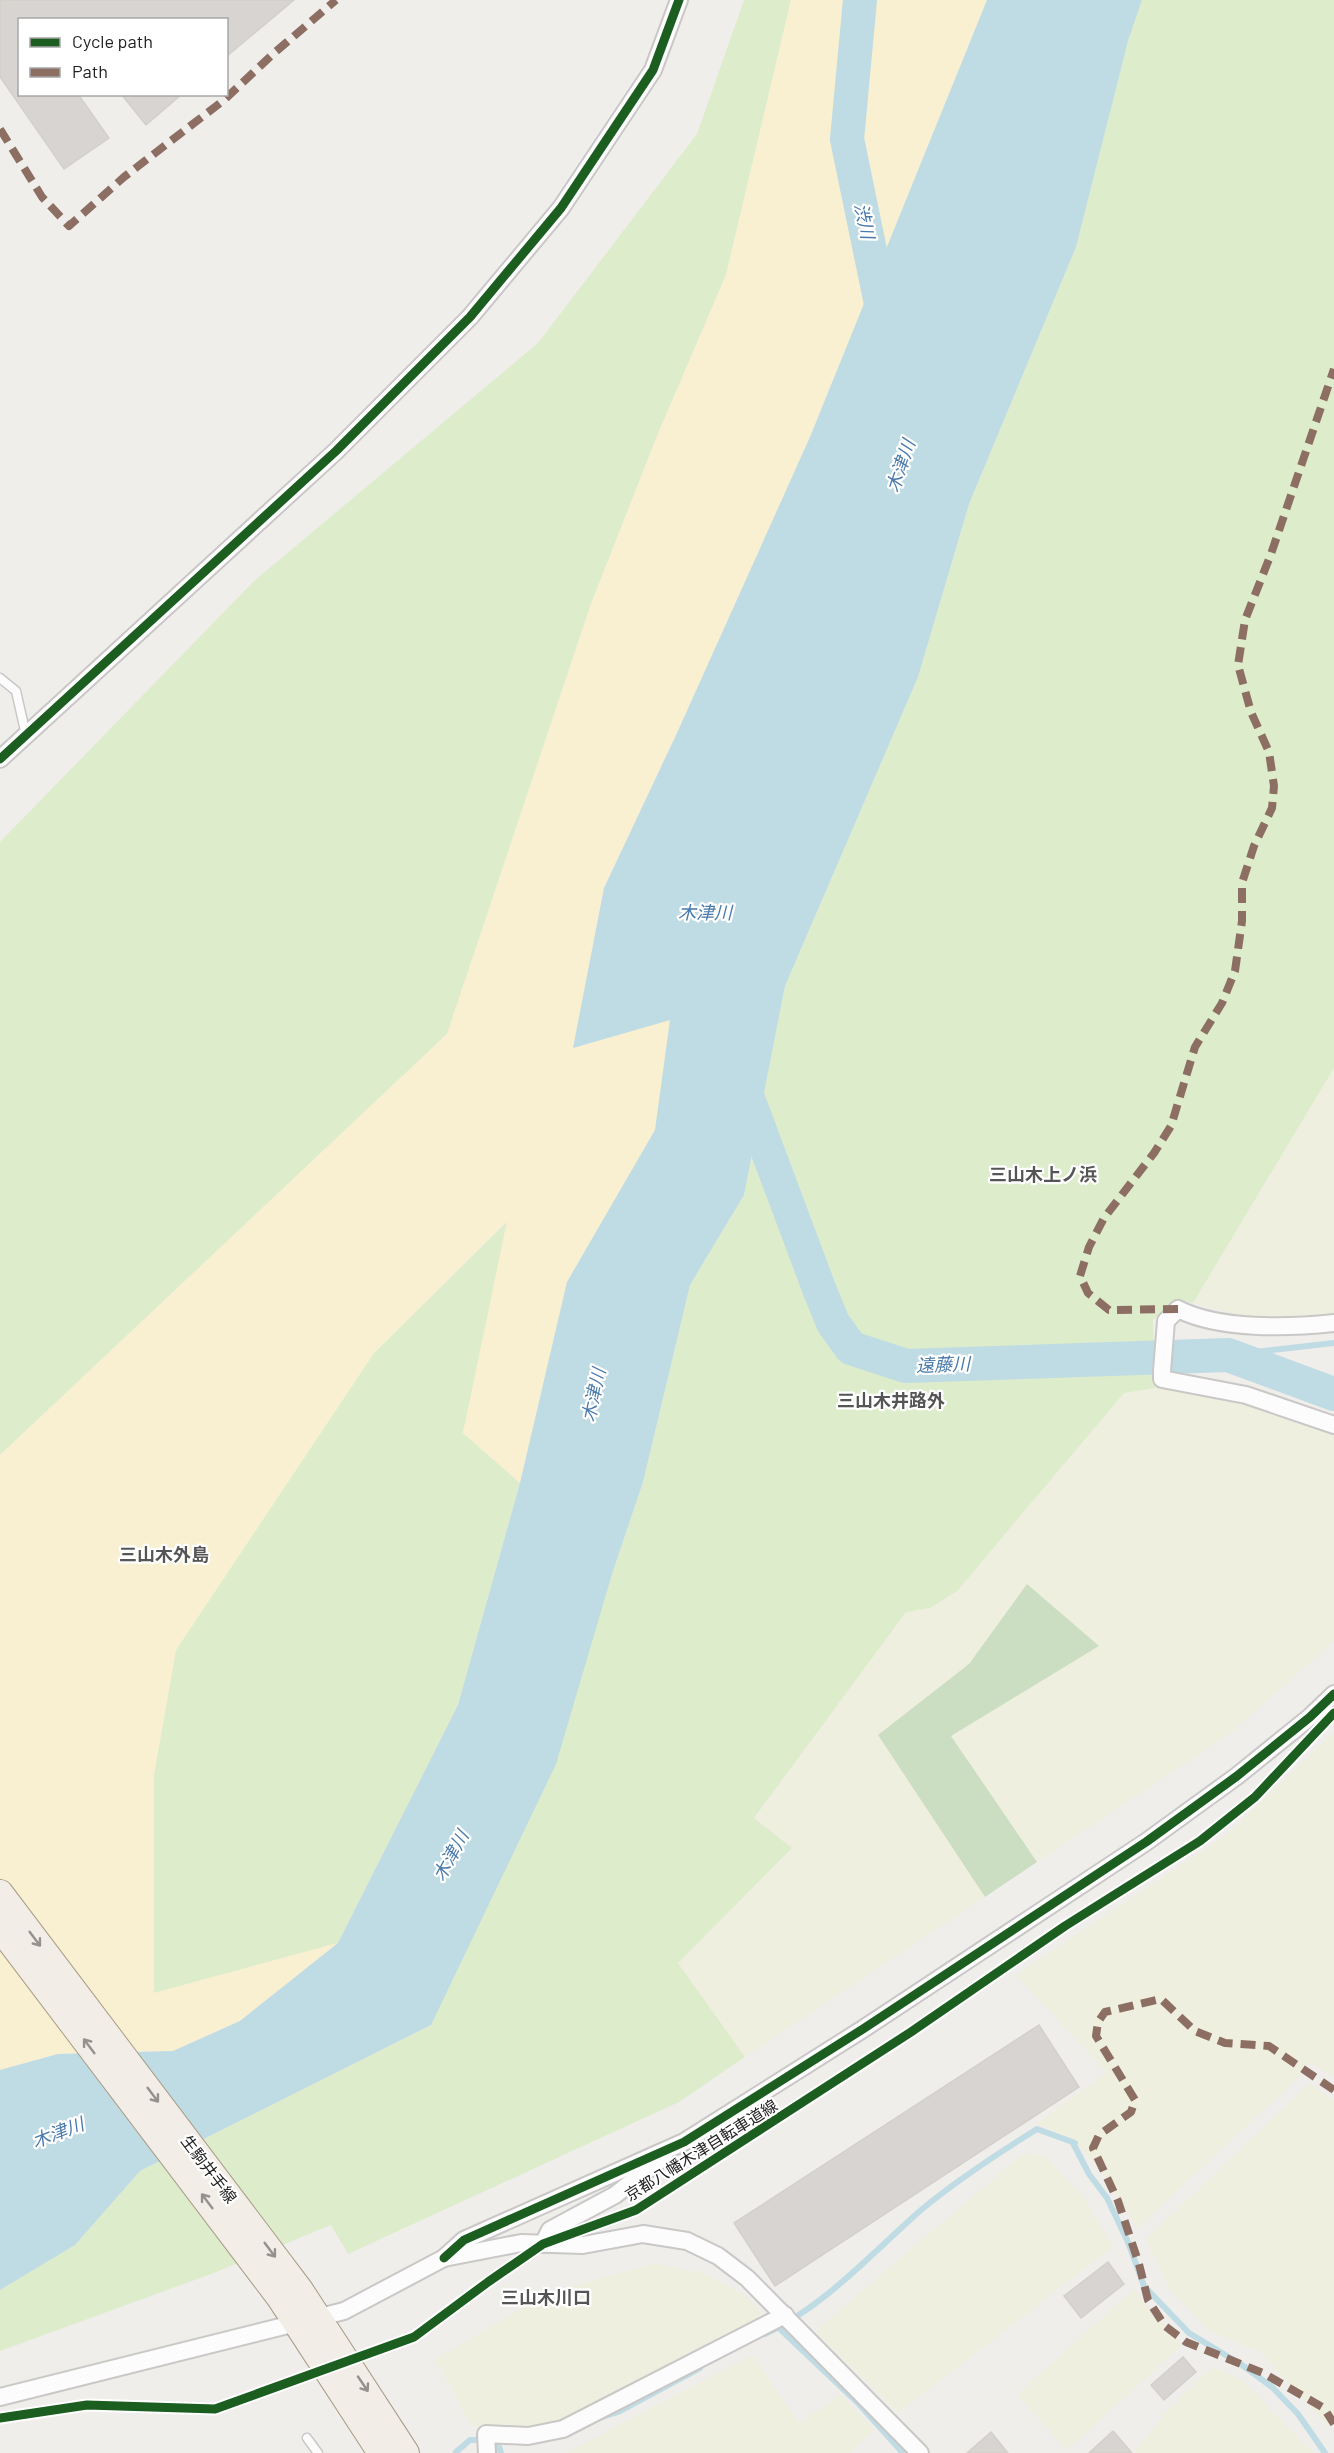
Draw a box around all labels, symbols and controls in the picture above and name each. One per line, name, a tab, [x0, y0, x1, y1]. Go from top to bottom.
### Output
legend	[18, 18, 228, 96]
text: Cycle path	[72, 30, 153, 52]
text: Path	[72, 60, 108, 82]
water label: 渋川	[850, 201, 880, 243]
water label: 木津川	[881, 435, 920, 495]
water label: 木津川	[678, 901, 734, 923]
district label: 三山木上ノ浜	[989, 1163, 1097, 1185]
water label: 遠藤川	[916, 1352, 972, 1376]
water label: 木津川	[577, 1364, 610, 1423]
district label: 三山木井路外	[837, 1389, 945, 1411]
district label: 三山木外島	[119, 1543, 209, 1565]
water label: 木津川	[427, 1825, 474, 1884]
one-way arrow	[29, 1931, 42, 1947]
one-way arrow	[83, 2038, 96, 2054]
one-way arrow	[147, 2086, 159, 2102]
street label: 京都八幡木津自転車道線	[621, 2095, 780, 2204]
water label: 木津川	[28, 2111, 89, 2152]
street label: 生駒井手線	[178, 2131, 241, 2206]
one-way arrow	[200, 2194, 213, 2210]
one-way arrow	[264, 2242, 277, 2258]
district label: 三山木川口	[501, 2286, 591, 2308]
one-way arrow	[357, 2375, 369, 2392]

